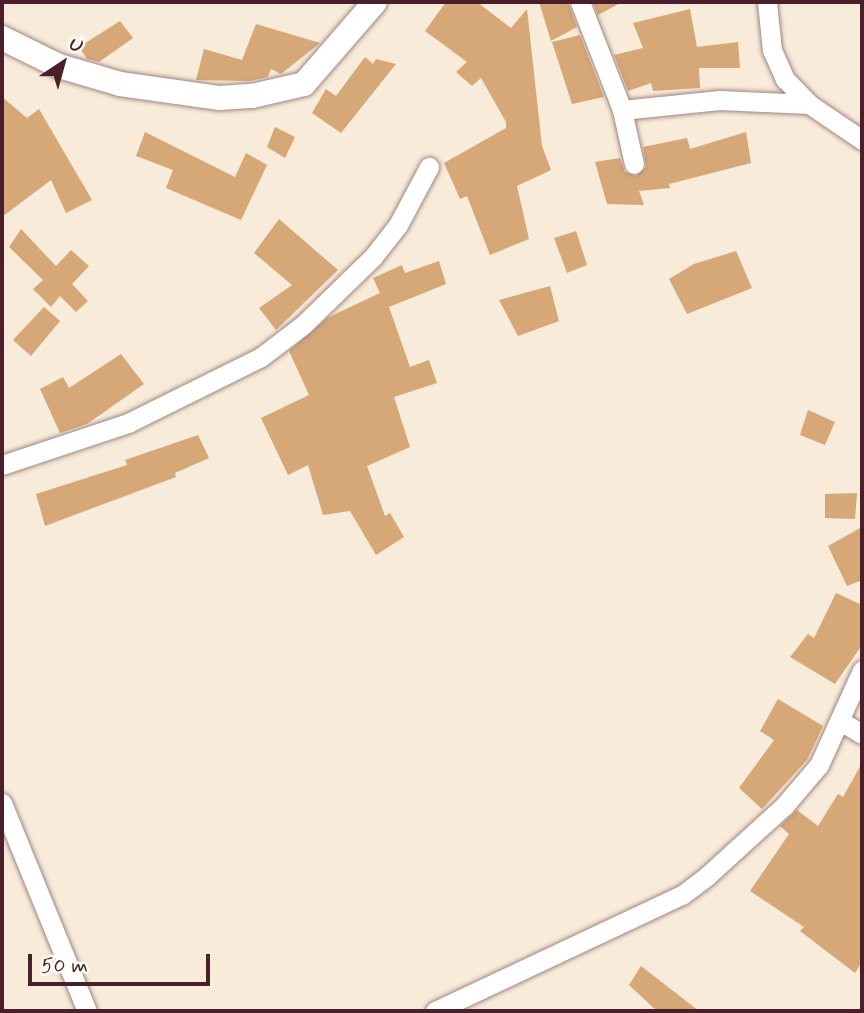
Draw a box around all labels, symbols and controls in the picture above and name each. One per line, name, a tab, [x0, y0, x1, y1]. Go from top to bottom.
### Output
north arrow	[28, 28, 98, 98]
text: U	[63, 32, 88, 59]
scale bar	[32, 940, 214, 984]
text: 50 m	[41, 952, 88, 980]

